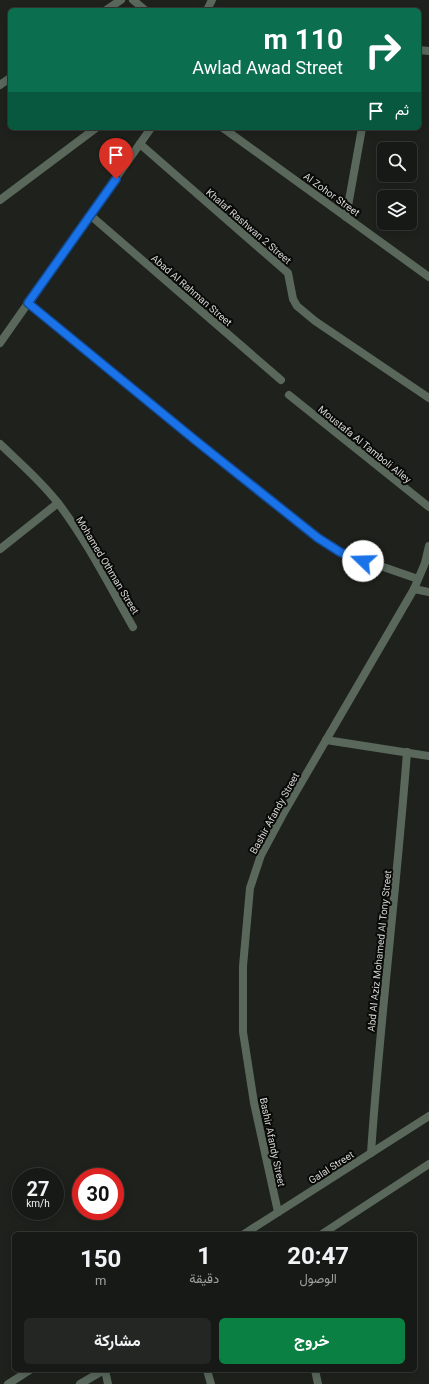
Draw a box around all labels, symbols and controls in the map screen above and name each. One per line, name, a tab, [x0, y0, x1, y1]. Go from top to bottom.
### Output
text: 110 m	[264, 23, 343, 56]
icon: right	[357, 24, 409, 76]
text: Awlad Awad Street	[192, 57, 343, 78]
icon: arrive	[365, 100, 387, 122]
text: ثم	[395, 101, 409, 119]
pin	[99, 138, 133, 179]
map controls	[377, 142, 417, 230]
button: search	[377, 142, 417, 182]
icon: arrive	[105, 144, 127, 166]
street label: Al Zohor Street	[302, 170, 362, 218]
street label: Khalaf Rashwan 2 Street	[204, 187, 293, 266]
button: layers	[377, 190, 417, 230]
street label: Abad Al Rahman Street	[149, 252, 234, 328]
street label: Moustafa Al Tamboli Alley	[316, 404, 413, 485]
street label: Mohamed Othman Street	[74, 514, 141, 616]
position arrow	[342, 540, 384, 582]
street label: Bashir Afandy Street	[248, 771, 301, 856]
street label: Abd Al Aziz Mohamed Al Tony Street	[366, 870, 393, 1032]
street label: Bashir Afandy Street	[258, 1097, 287, 1188]
street label: Galal Street	[307, 1149, 356, 1186]
speed limit sign: 30	[72, 1168, 124, 1220]
text: 27	[27, 1177, 49, 1201]
text: km/h	[26, 1198, 50, 1209]
text: 1	[197, 1242, 211, 1270]
text: 20:47	[287, 1242, 349, 1270]
text: 150	[80, 1245, 121, 1273]
text: دقيقة	[189, 1271, 219, 1286]
text: الوصول	[299, 1271, 337, 1286]
text: m	[95, 1273, 106, 1288]
button: مشاركة	[24, 1318, 211, 1364]
button: خروج	[219, 1318, 405, 1364]

